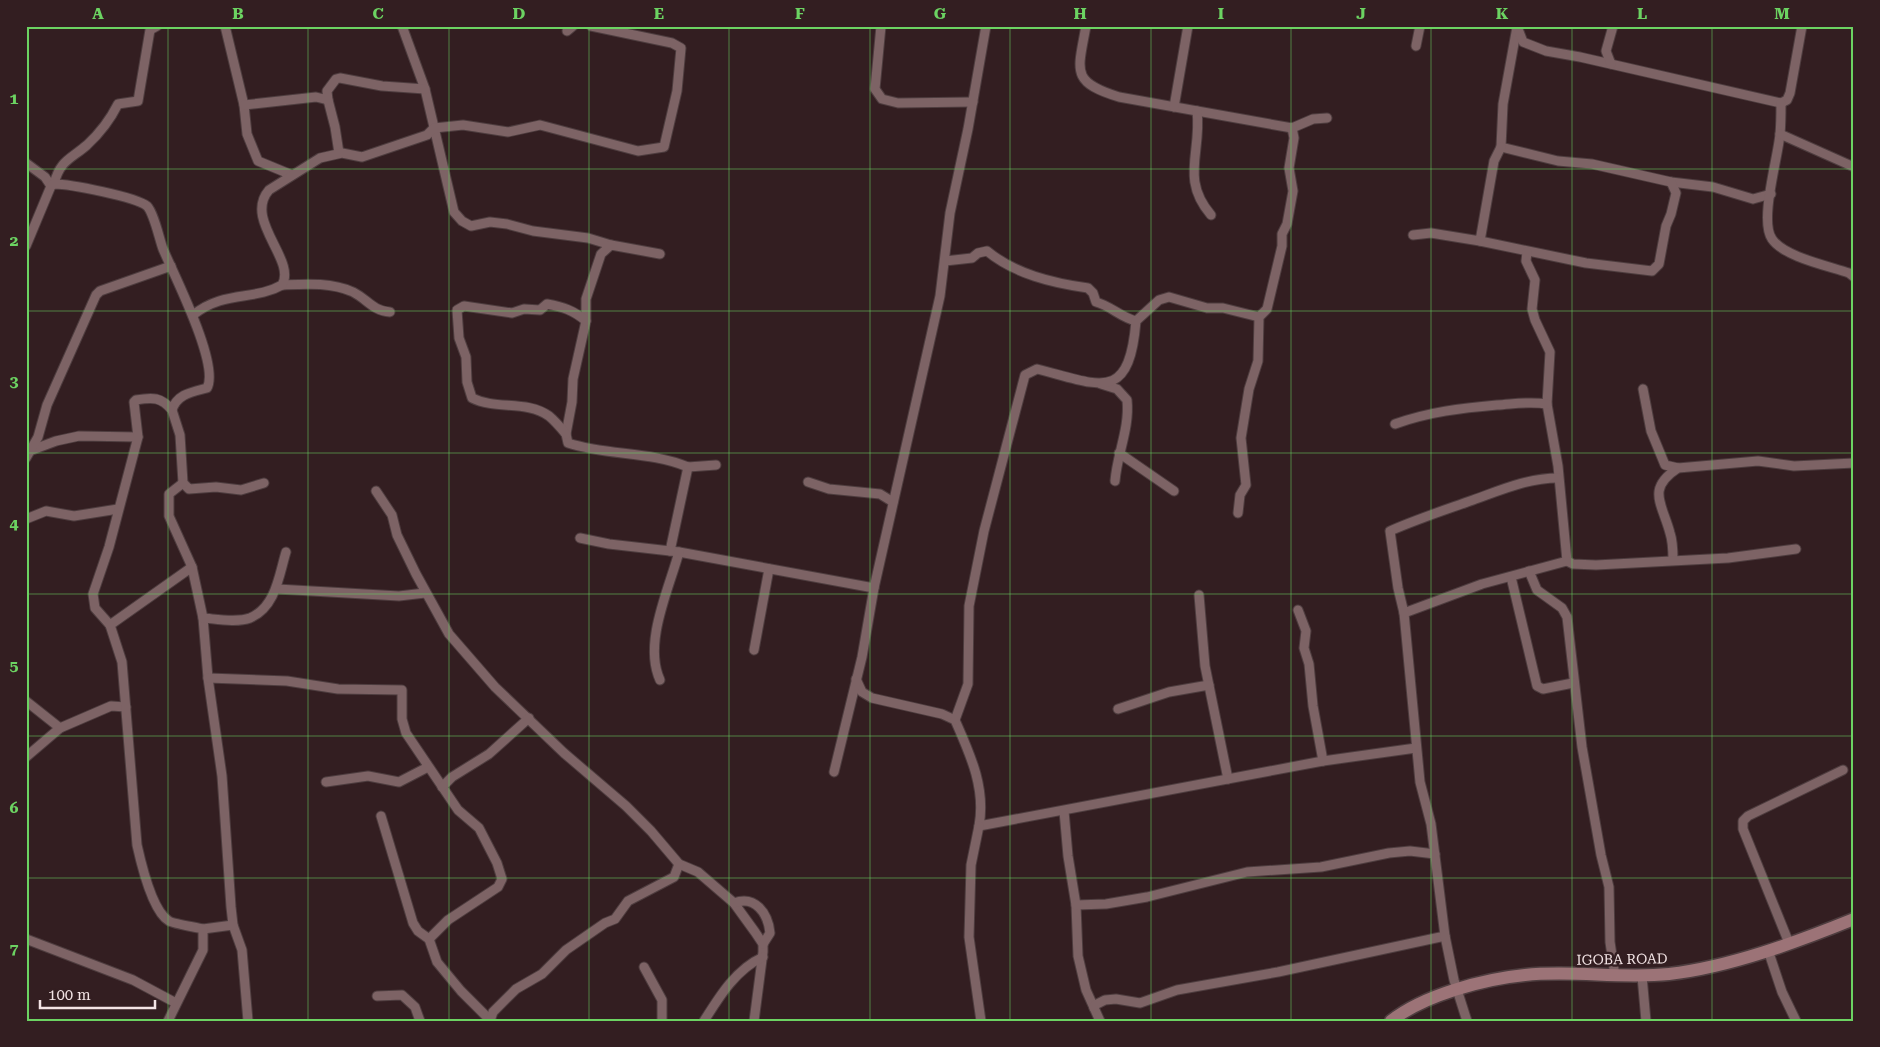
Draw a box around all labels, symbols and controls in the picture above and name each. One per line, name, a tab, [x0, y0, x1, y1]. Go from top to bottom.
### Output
text: A	[92, 4, 104, 23]
text: B	[232, 4, 244, 23]
text: C	[372, 4, 384, 23]
text: D	[513, 4, 526, 23]
text: E	[654, 4, 664, 23]
text: F	[795, 4, 805, 23]
text: G	[934, 4, 947, 23]
text: H	[1073, 4, 1087, 23]
text: I	[1218, 4, 1224, 23]
text: J	[1356, 4, 1366, 23]
text: K	[1496, 4, 1509, 23]
text: L	[1637, 4, 1647, 23]
text: M	[1774, 4, 1790, 23]
text: 1	[10, 89, 19, 108]
text: 2	[10, 231, 19, 250]
text: 3	[10, 372, 19, 391]
text: 4	[10, 514, 19, 533]
text: 5	[10, 656, 19, 675]
text: 6	[10, 798, 19, 817]
text: 7	[10, 939, 19, 958]
street label: IGOBA ROAD	[1576, 950, 1668, 968]
scale bar	[40, 977, 155, 1009]
text: 100 m	[48, 986, 91, 1004]

